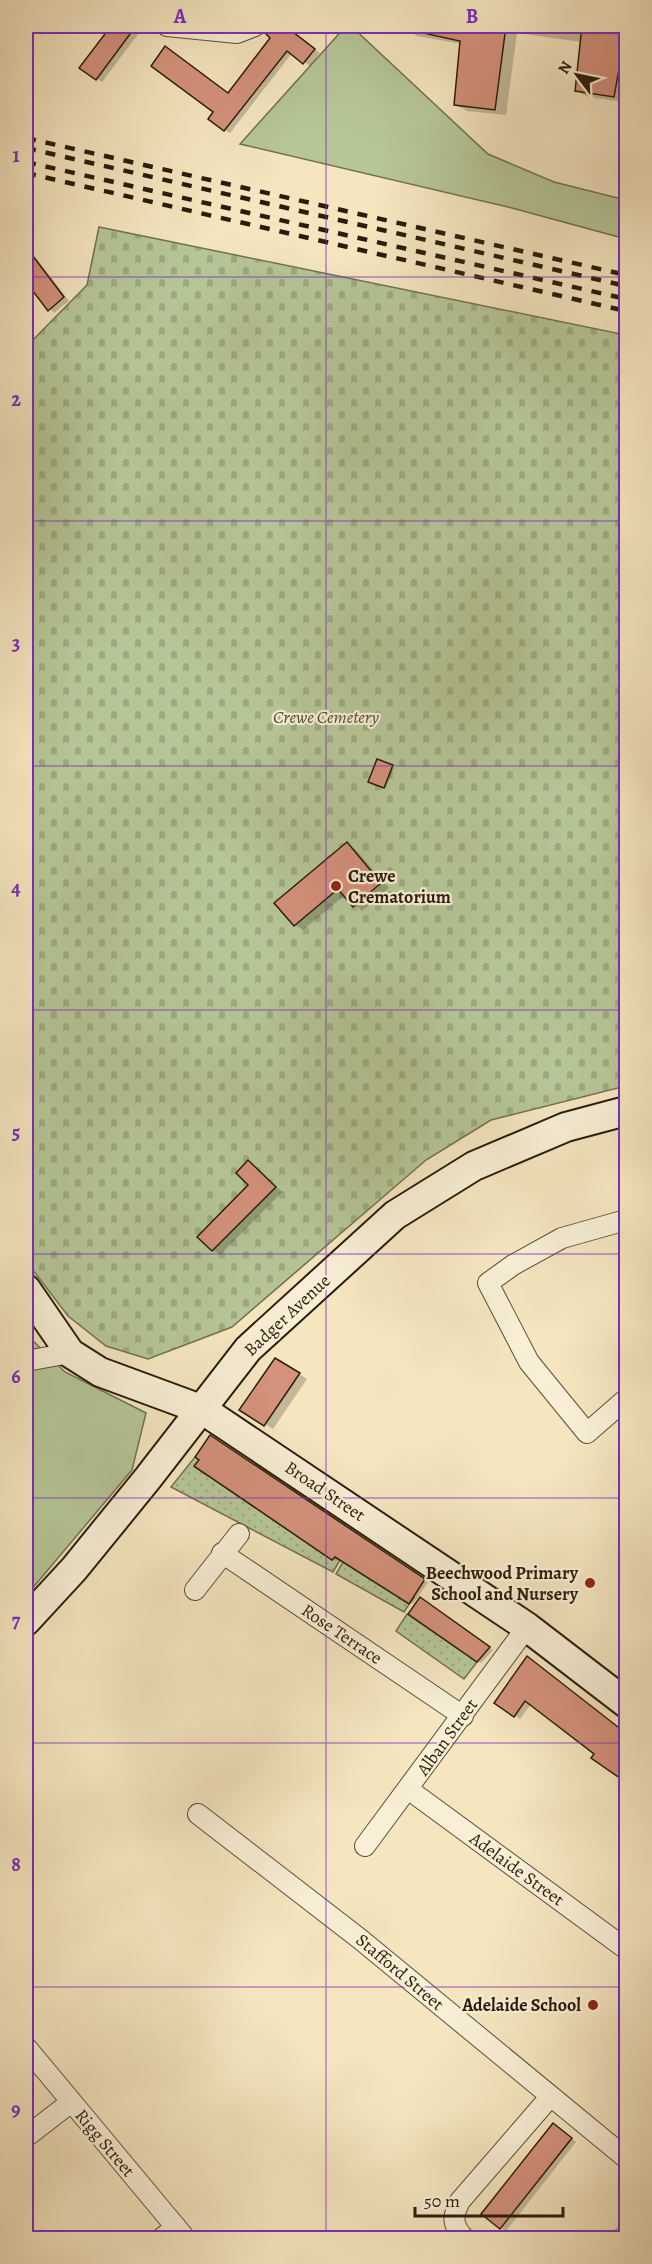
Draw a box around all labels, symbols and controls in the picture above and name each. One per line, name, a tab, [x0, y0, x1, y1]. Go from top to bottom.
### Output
text: A	[173, 3, 187, 30]
text: B	[466, 3, 478, 30]
north arrow	[547, 45, 607, 105]
text: N	[553, 57, 578, 78]
text: 1	[12, 142, 20, 169]
text: 2	[11, 386, 21, 413]
text: 3	[12, 630, 20, 657]
park label: Crewe Cemetery	[273, 705, 379, 729]
place label: Crewe Crematorium	[348, 864, 451, 909]
text: 4	[11, 875, 21, 902]
marker: Crewe Crematorium	[329, 879, 343, 893]
text: 5	[12, 1119, 20, 1146]
street label: Badger Avenue	[239, 1269, 335, 1361]
text: 6	[11, 1363, 21, 1390]
street label: Broad Street	[280, 1455, 370, 1527]
place label: Beechwood Primary School and Nursery	[426, 1561, 579, 1606]
marker: Beechwood Primary School and Nursery	[583, 1576, 597, 1590]
street label: Rose Terrace	[297, 1598, 387, 1670]
text: 7	[12, 1607, 21, 1634]
street label: Alban Street	[410, 1694, 483, 1781]
street label: Adelaide Street	[464, 1826, 569, 1911]
text: 8	[11, 1851, 21, 1878]
street label: Stafford Street	[351, 1928, 449, 2016]
place label: Adelaide School	[461, 1993, 581, 2017]
marker: Adelaide School	[586, 1998, 600, 2012]
text: 9	[11, 2096, 21, 2123]
street label: Rigg Street	[70, 2104, 141, 2182]
scale bar	[415, 2180, 564, 2218]
text: 50 m	[424, 2189, 460, 2213]

